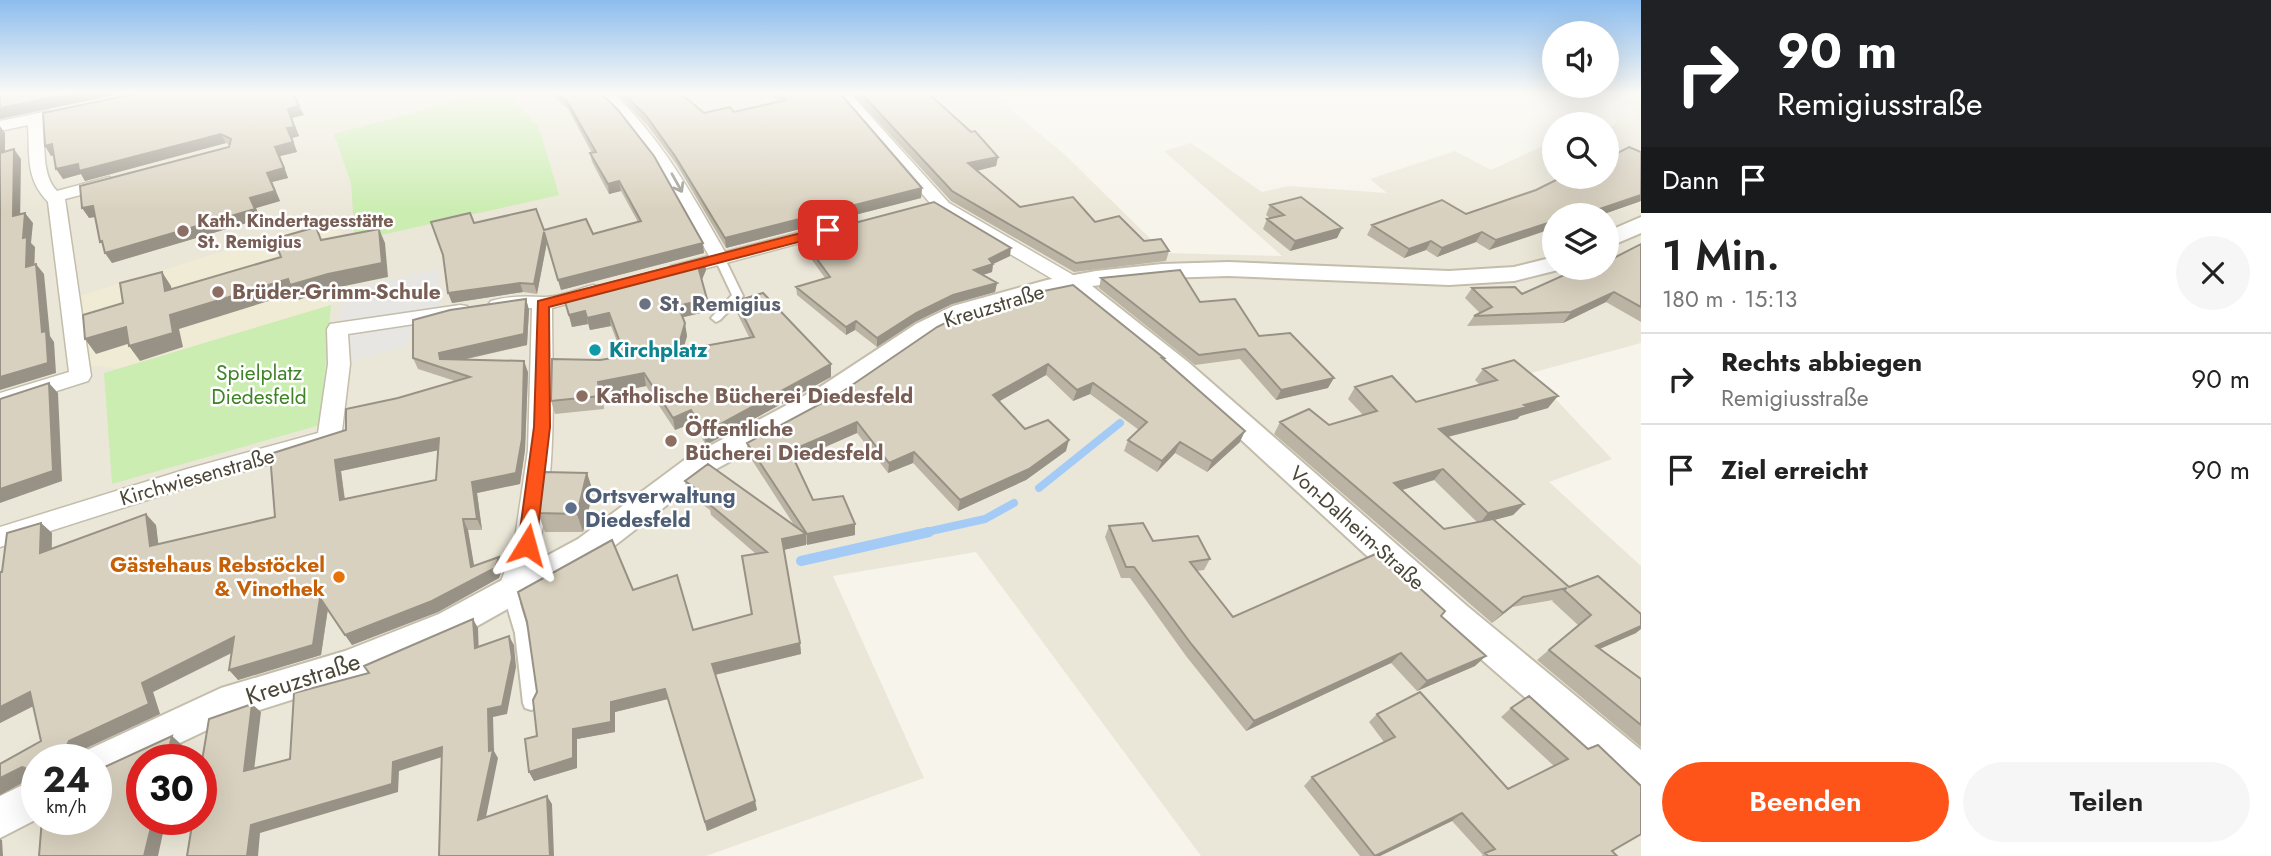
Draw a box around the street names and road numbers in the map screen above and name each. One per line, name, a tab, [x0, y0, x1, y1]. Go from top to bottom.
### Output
street label: Kreuzstraße	[940, 276, 1048, 336]
street label: Kirchwiesenstraße	[116, 441, 278, 513]
street label: Von-Dalheim-Straße	[1283, 459, 1431, 597]
street label: Kreuzstraße	[241, 644, 365, 713]

